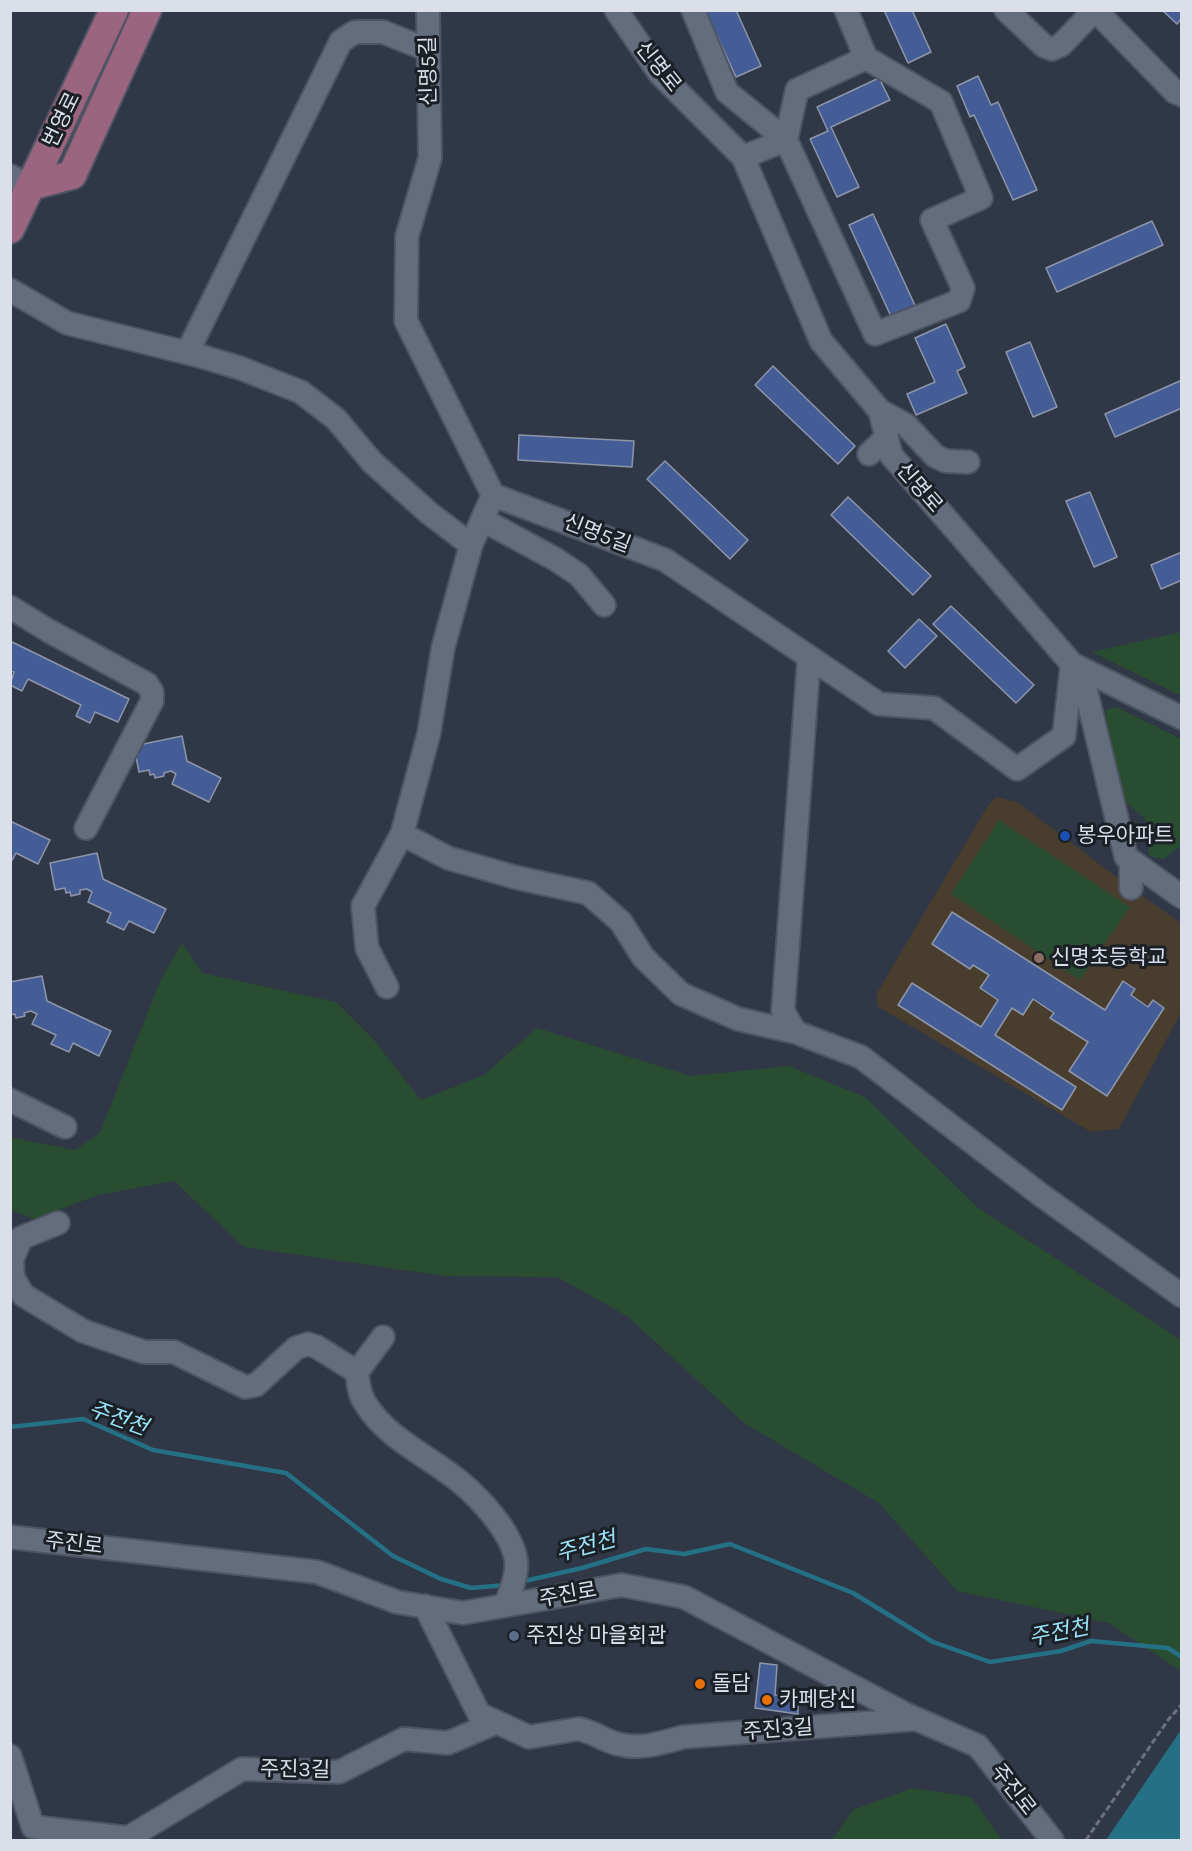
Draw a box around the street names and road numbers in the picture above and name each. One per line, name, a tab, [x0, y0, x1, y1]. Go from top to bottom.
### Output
street label: 신명5길	[416, 36, 442, 106]
street label: 신명로	[630, 37, 686, 97]
street label: 번영로	[38, 88, 86, 152]
street label: 신명로	[890, 458, 948, 518]
street label: 신명5길	[560, 510, 634, 558]
street label: 주진로	[44, 1528, 104, 1560]
street label: 주진로	[537, 1578, 599, 1612]
street label: 주진3길	[742, 1715, 814, 1745]
street label: 주진3길	[260, 1757, 330, 1783]
street label: 주진로	[985, 1759, 1041, 1821]

